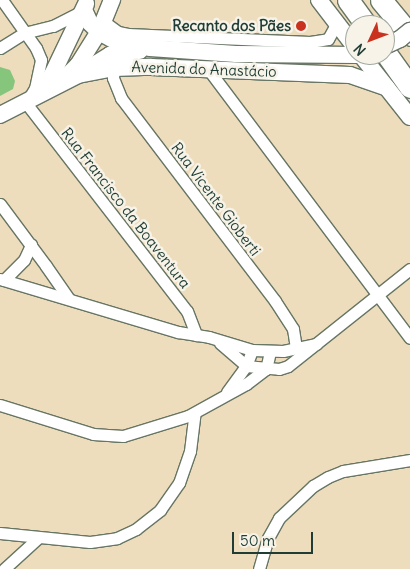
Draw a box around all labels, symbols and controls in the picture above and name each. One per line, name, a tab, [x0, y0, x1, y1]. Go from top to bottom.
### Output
north arrow	[345, 15, 395, 65]
place label: Recanto dos Pães	[172, 17, 291, 35]
marker: Recanto dos Pães	[295, 20, 307, 32]
text: N	[350, 40, 370, 59]
street label: Avenida do Anastácio	[131, 57, 277, 81]
street label: Rua Francisco da Boaventura	[58, 124, 194, 292]
street label: Rua Vicente Gioberti	[168, 139, 264, 259]
scale bar	[235, 522, 316, 554]
text: 50 m	[240, 531, 275, 550]

